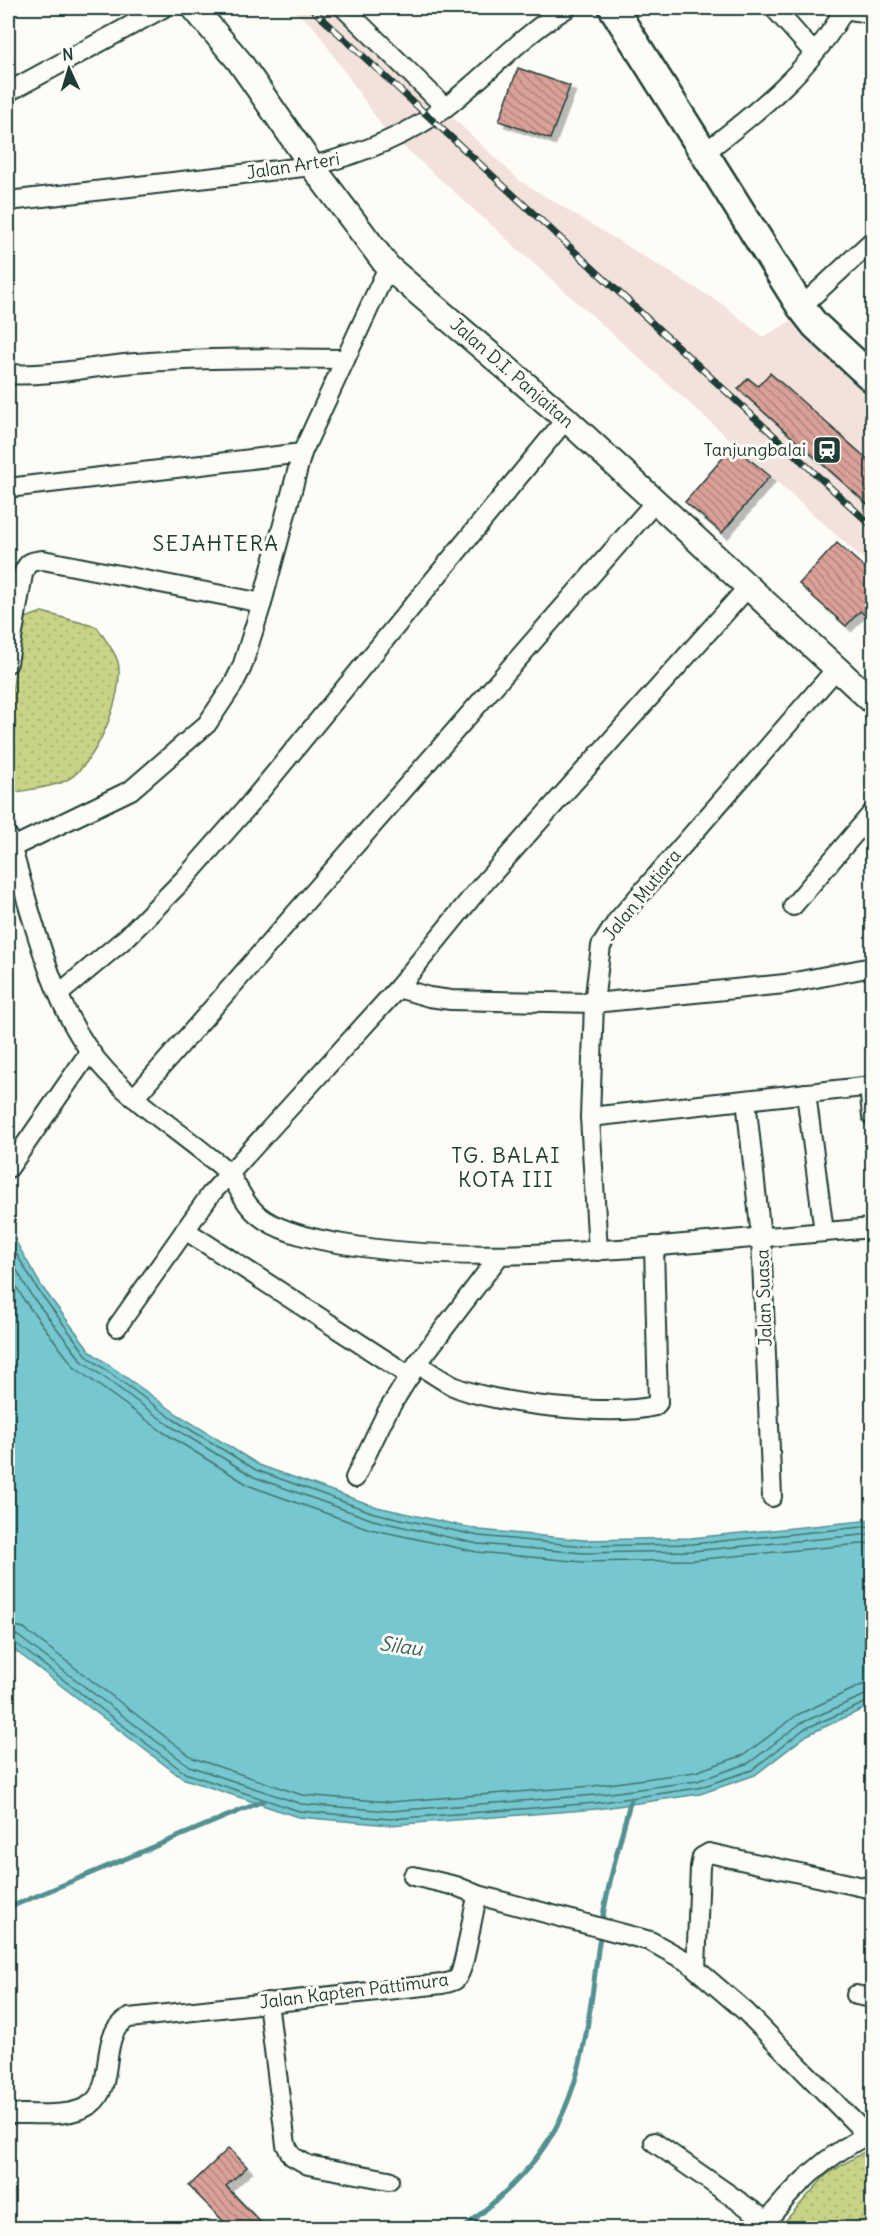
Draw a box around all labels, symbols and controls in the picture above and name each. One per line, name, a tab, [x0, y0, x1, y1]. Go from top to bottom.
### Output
north arrow	[39, 39, 99, 99]
text: N	[62, 44, 74, 64]
street label: Jalan Arteri	[245, 147, 341, 184]
street label: Jalan D.I. Panjaitan	[446, 313, 579, 433]
station icon: Tanjungbalai	[811, 434, 843, 466]
place label: Tanjungbalai	[704, 438, 806, 461]
district label: SEJAHTERA	[152, 530, 280, 557]
street label: Jalan Mutiara	[598, 844, 686, 945]
district label: TG. BALAI KOTA III	[451, 1142, 561, 1193]
street label: Jalan Suasa	[750, 1249, 777, 1347]
water label: Silau	[378, 1630, 425, 1661]
street label: Jalan Kapten Pattimura	[258, 1967, 450, 2014]

